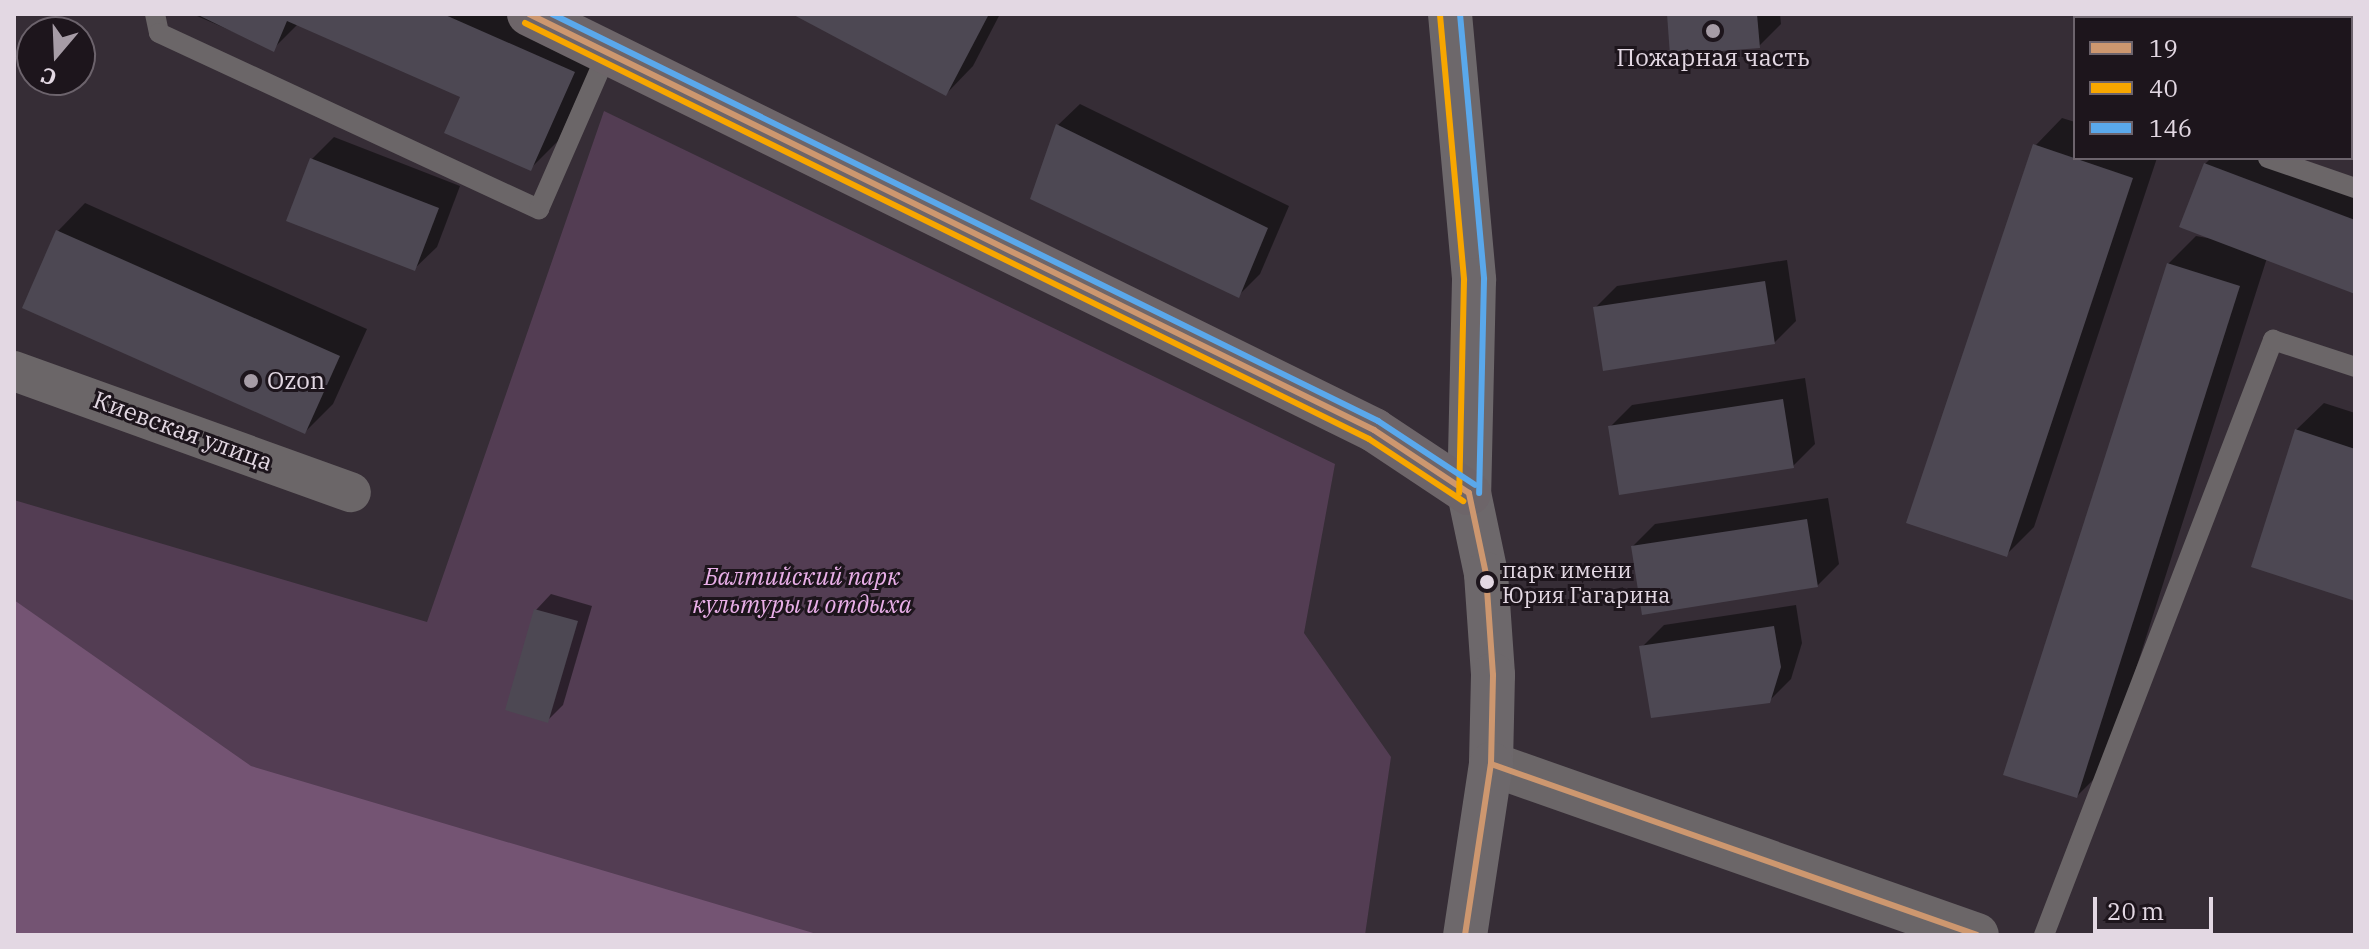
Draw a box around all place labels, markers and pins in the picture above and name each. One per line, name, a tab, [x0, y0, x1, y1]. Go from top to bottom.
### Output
marker: Пожарная часть	[1704, 22, 1722, 40]
place label: Пожарная часть	[1616, 44, 1810, 72]
place label: Ozon	[267, 367, 325, 395]
marker: Ozon	[242, 372, 260, 390]
place label: парк имени Юрия Гагарина	[1502, 556, 1670, 608]
marker: парк имени Юрия Гагарина	[1479, 574, 1495, 590]

